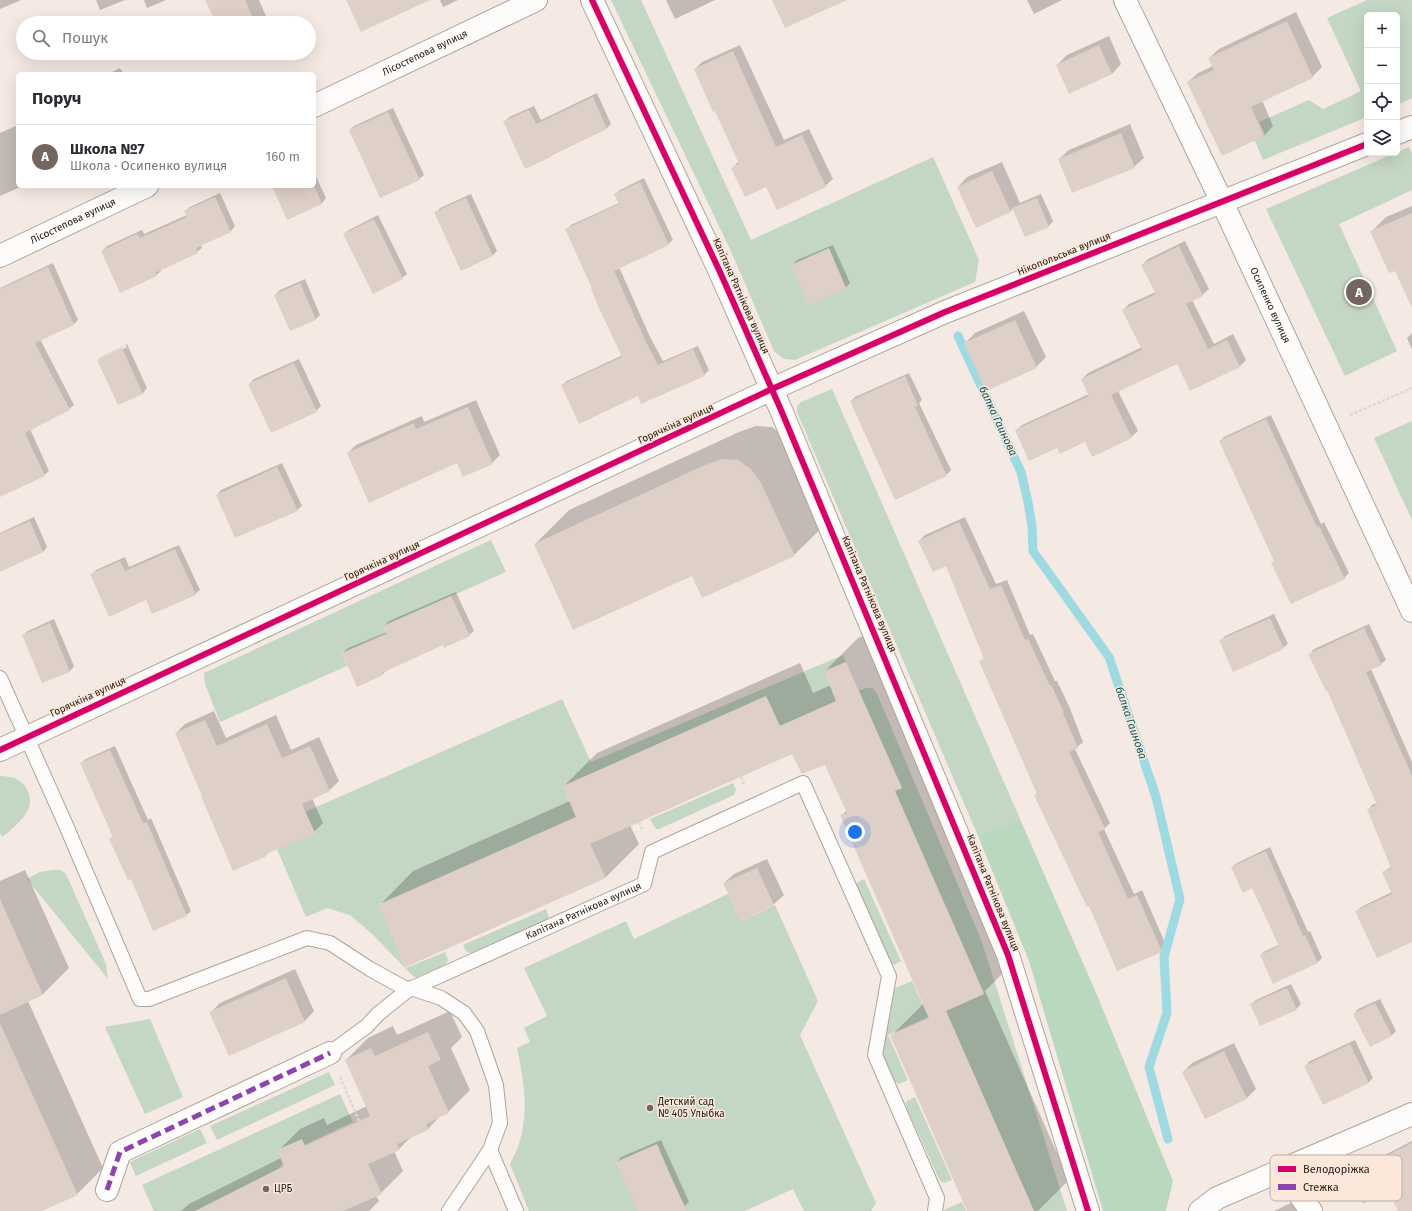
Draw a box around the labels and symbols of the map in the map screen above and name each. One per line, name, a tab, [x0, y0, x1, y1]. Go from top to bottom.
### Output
street label: Лісостепова вулиця	[380, 28, 470, 78]
street label: Лісостепова вулиця	[28, 196, 118, 247]
street label: Нікопольська вулиця	[1015, 229, 1112, 278]
street label: Капітана Ратнікова вулиця	[710, 236, 773, 356]
street label: Осипенко вулиця	[1247, 266, 1293, 345]
pin: A	[1346, 277, 1372, 307]
water label: балка Гаинова	[976, 384, 1020, 458]
street label: Горячкіна вулиця	[636, 400, 716, 447]
street label: Капітана Ратнікова вулиця	[839, 534, 900, 654]
street label: Горячкіна вулиця	[342, 537, 422, 584]
street label: Горячкіна вулиця	[48, 673, 128, 720]
water label: балка Гаинова	[1113, 685, 1149, 761]
your location	[845, 822, 865, 842]
street label: Капітана Ратнікова вулиця	[964, 832, 1023, 953]
street label: Капітана Ратнікова вулиця	[524, 880, 643, 942]
place label: Детский сад № 405 Улыбка	[657, 1096, 725, 1120]
marker: Детский сад № 405 Улыбка	[645, 1103, 655, 1113]
legend	[1270, 1155, 1402, 1201]
text: Велодоріжка	[1303, 1163, 1370, 1176]
text: Стежка	[1303, 1181, 1339, 1194]
place label: ЦРБ	[274, 1183, 292, 1195]
marker: ЦРБ	[261, 1184, 271, 1194]

